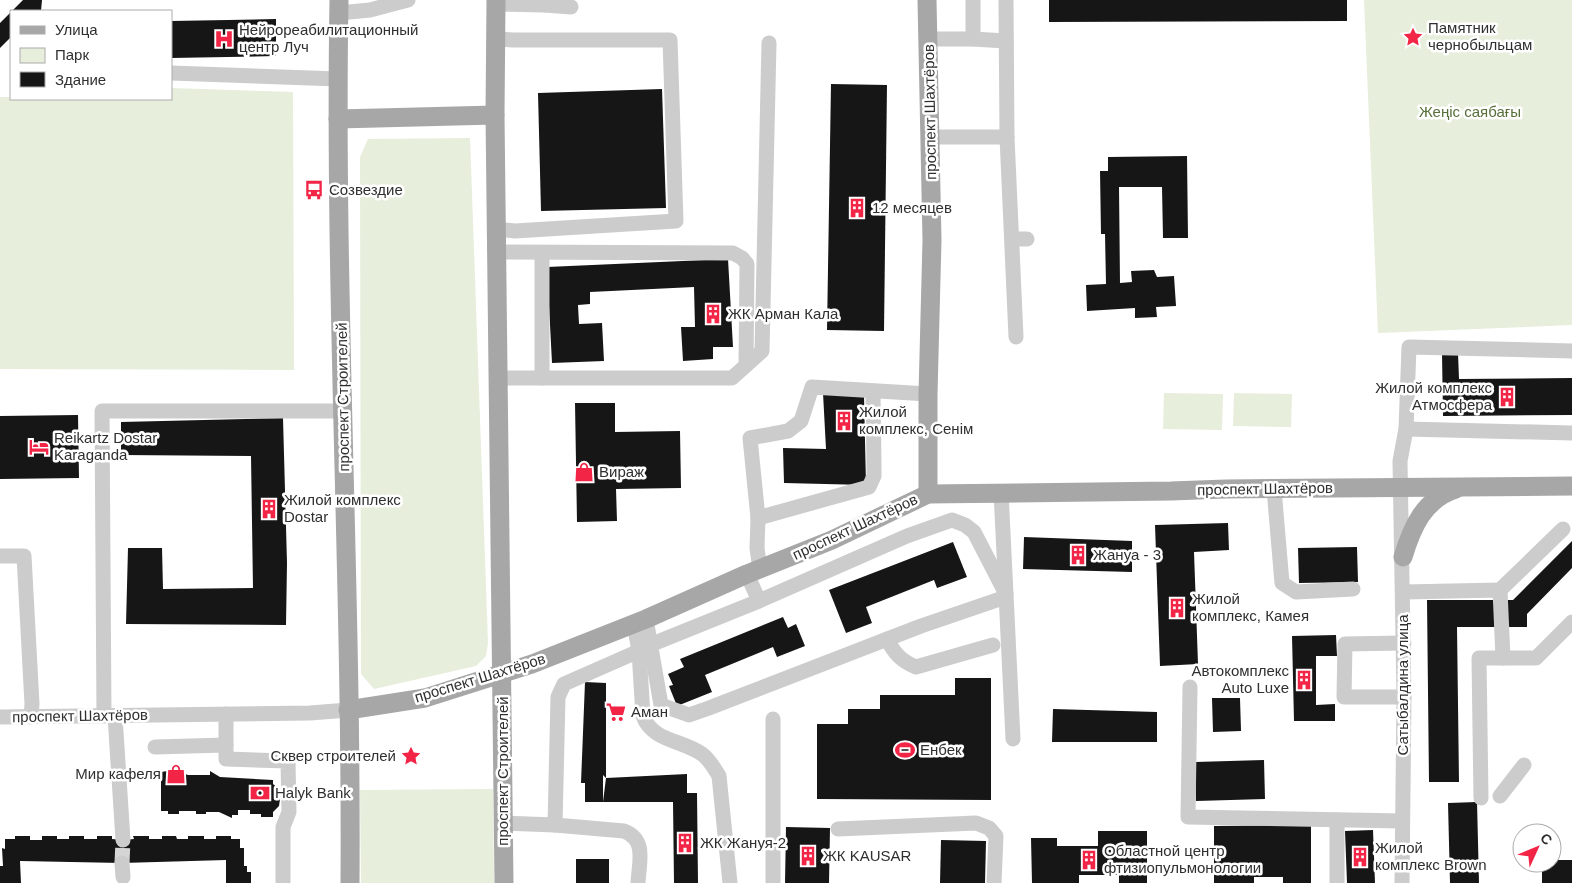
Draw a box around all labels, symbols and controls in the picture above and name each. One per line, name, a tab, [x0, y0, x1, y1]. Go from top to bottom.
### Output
legend	[10, 10, 172, 100]
place label: Памятник чернобыльцам	[1428, 19, 1532, 53]
text: Улица	[55, 21, 98, 38]
place label: Нейрореабилитационный центр Луч	[239, 21, 418, 55]
place icon: Памятник чернобыльцам	[1402, 26, 1424, 48]
hospital icon: Нейрореабилитационный центр Луч	[213, 28, 235, 50]
street label: проспект Шахтёров	[920, 44, 939, 180]
text: Парк	[55, 46, 89, 63]
text: Здание	[55, 71, 106, 88]
park label: Жеңіс саябағы	[1419, 103, 1521, 120]
bus stop icon: Созвездие	[303, 179, 325, 201]
place label: Созвездие	[329, 181, 403, 198]
building icon: 12 месяцев	[846, 197, 868, 219]
place label: 12 месяцев	[872, 199, 952, 216]
building icon: ЖК Арман Кала	[702, 303, 724, 325]
place label: ЖК Арман Кала	[728, 305, 839, 322]
street label: проспект Строителей	[333, 322, 352, 472]
place label: Жилой комплекс Атмосфера	[1375, 379, 1493, 413]
building icon: Жилой комплекс Атмосфера	[1496, 386, 1518, 408]
place label: Жилой комплекс, Сенiм	[859, 403, 973, 437]
building icon: Жилой комплекс, Сенiм	[833, 410, 855, 432]
place label: Reikartz Dostar Karaganda	[54, 429, 157, 463]
hotel icon: Reikartz Dostar Karaganda	[28, 436, 50, 458]
shop icon: Вираж	[573, 461, 595, 483]
place label: Вираж	[599, 463, 644, 480]
street label: проспект Шахтёров	[1197, 479, 1333, 498]
street label: проспект Шахтёров	[790, 490, 920, 563]
place label: Жилой комплекс Dostar	[284, 491, 401, 525]
building icon: Жилой комплекс Dostar	[258, 498, 280, 520]
building icon: Жануа - 3	[1067, 544, 1089, 566]
place label: Жануа - 3	[1093, 546, 1161, 563]
place label: Жилой комплекс, Камея	[1192, 590, 1309, 624]
building icon: Жилой комплекс, Камея	[1166, 597, 1188, 619]
street label: Сатыбалдина улица	[1394, 614, 1411, 756]
street label: проспект Шахтёров	[412, 650, 547, 706]
place label: Автокомплекс Auto Luxe	[1191, 662, 1289, 696]
building icon: Автокомплекс Auto Luxe	[1293, 669, 1315, 691]
street label: проспект Строителей	[494, 696, 511, 846]
supermarket icon: Аман	[605, 701, 627, 723]
place label: Аман	[631, 703, 668, 720]
street label: проспект Шахтёров	[12, 706, 148, 725]
sports icon: Енбек	[894, 739, 916, 761]
place label: Енбек	[920, 741, 962, 758]
place icon: Сквер строителей	[400, 745, 422, 767]
place label: Сквер строителей	[270, 747, 396, 764]
shop icon: Мир кафеля	[165, 763, 187, 785]
place label: Мир кафеля	[75, 765, 161, 782]
bank icon: Halyk Bank	[249, 782, 271, 804]
place label: Halyk Bank	[275, 784, 351, 801]
north arrow	[1512, 823, 1562, 873]
text: С	[1537, 830, 1556, 848]
building icon: ЖК Жануя-2	[674, 832, 696, 854]
place label: ЖК Жануя-2	[700, 834, 786, 851]
place label: Жилой комплекс Brown	[1375, 839, 1487, 873]
place label: Областной центр фтизиопульмонологии	[1104, 842, 1261, 876]
building icon: ЖК KAUSAR	[797, 845, 819, 867]
building icon: Жилой комплекс Brown	[1349, 846, 1371, 868]
place label: ЖК KAUSAR	[823, 847, 912, 864]
building icon: Областной центр фтизиопульмонологии	[1078, 849, 1100, 871]

